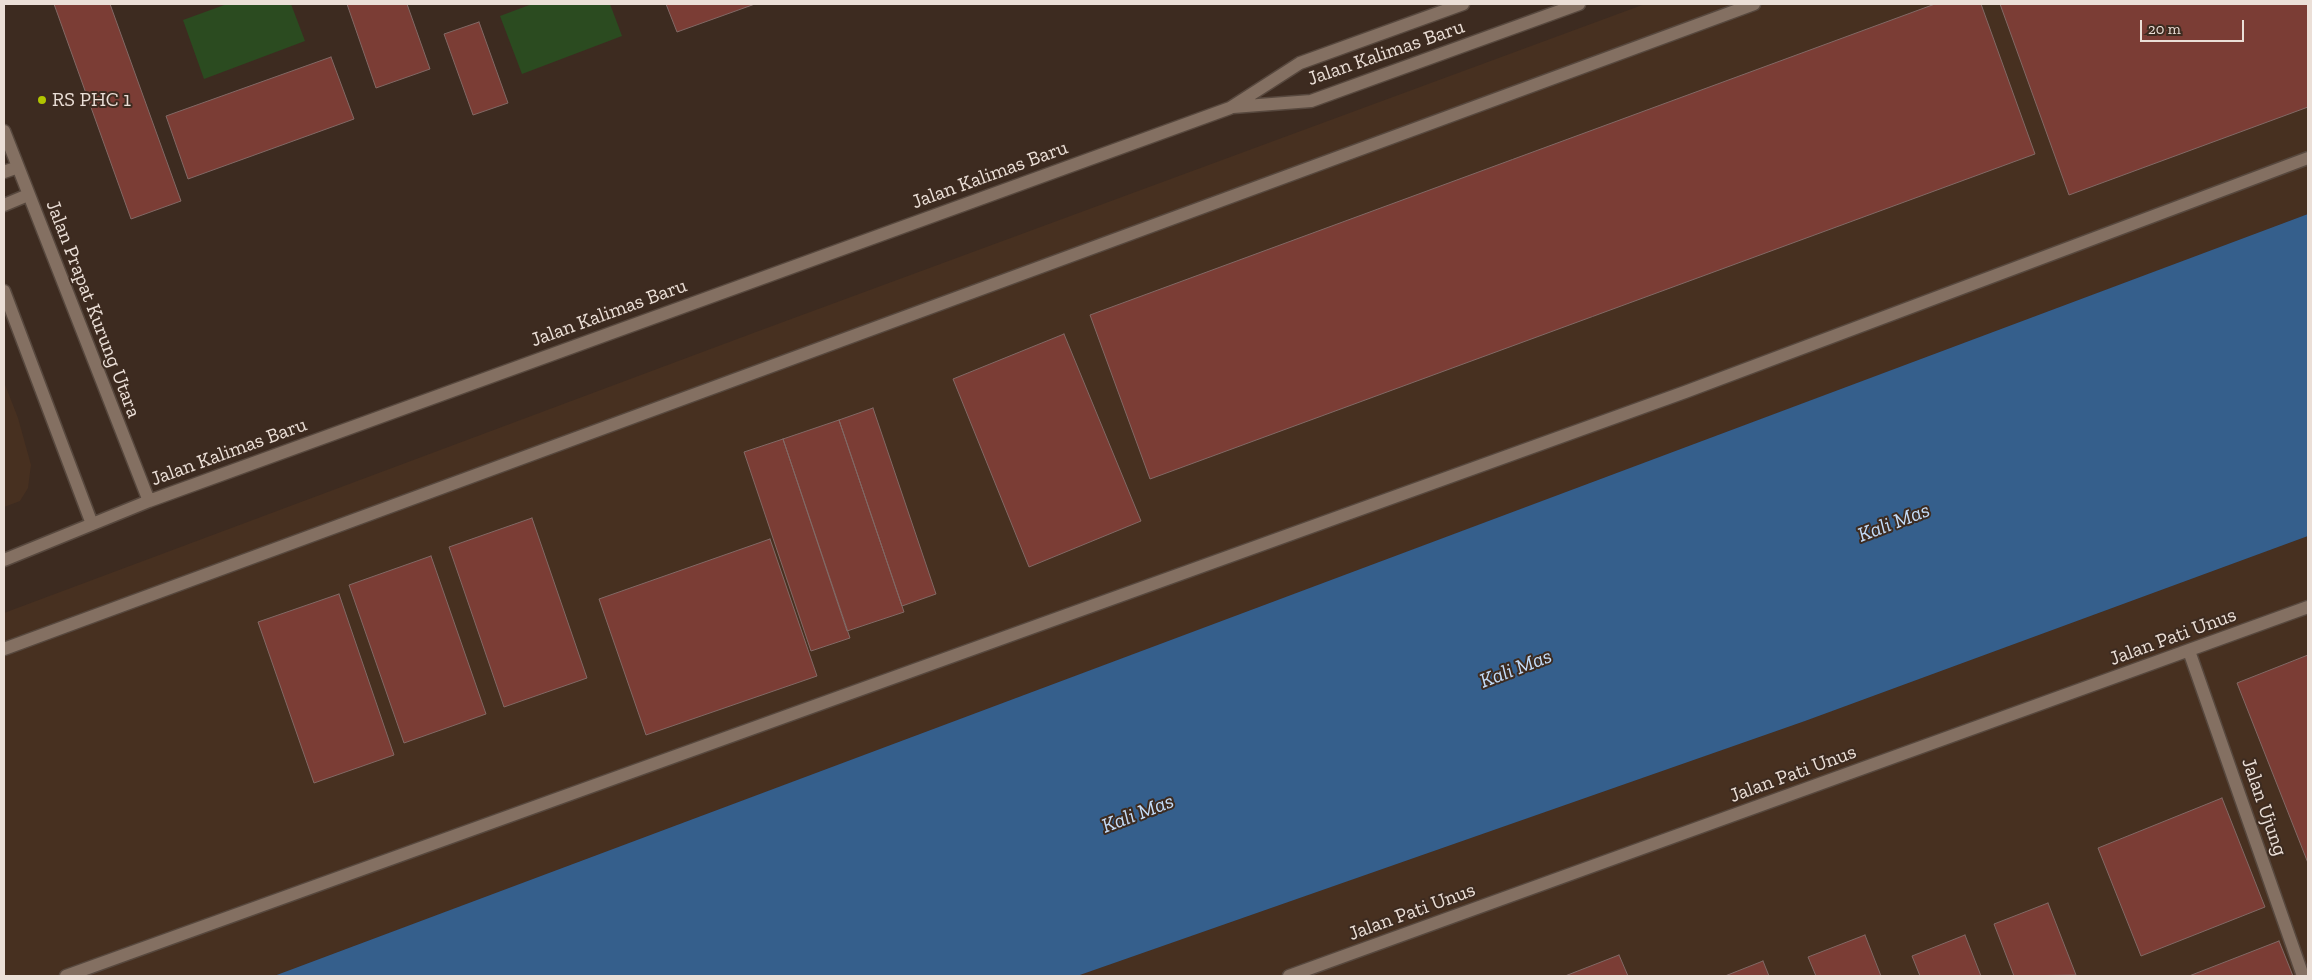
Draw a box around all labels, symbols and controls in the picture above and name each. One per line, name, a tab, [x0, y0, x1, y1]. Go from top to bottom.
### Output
scale bar	[2142, 10, 2246, 42]
street label: Jalan Kalimas Baru	[1304, 15, 1468, 91]
text: 20 m	[2148, 20, 2181, 38]
place label: RS PHC 1	[52, 88, 131, 112]
marker: RS PHC 1	[36, 94, 48, 106]
street label: Jalan Kalimas Baru	[909, 136, 1071, 214]
street label: Jalan Prapat Kurung Utara	[40, 197, 146, 421]
street label: Jalan Kalimas Baru	[528, 274, 690, 352]
street label: Jalan Kalimas Baru	[148, 413, 310, 491]
water label: Kali Mas	[1854, 498, 1934, 548]
street label: Jalan Pati Unus	[2106, 603, 2240, 671]
water label: Kali Mas	[1476, 644, 1556, 694]
street label: Jalan Pati Unus	[1726, 740, 1860, 808]
street label: Jalan Ujung	[2236, 755, 2292, 859]
water label: Kali Mas	[1098, 789, 1178, 839]
street label: Jalan Pati Unus	[1345, 878, 1479, 946]

